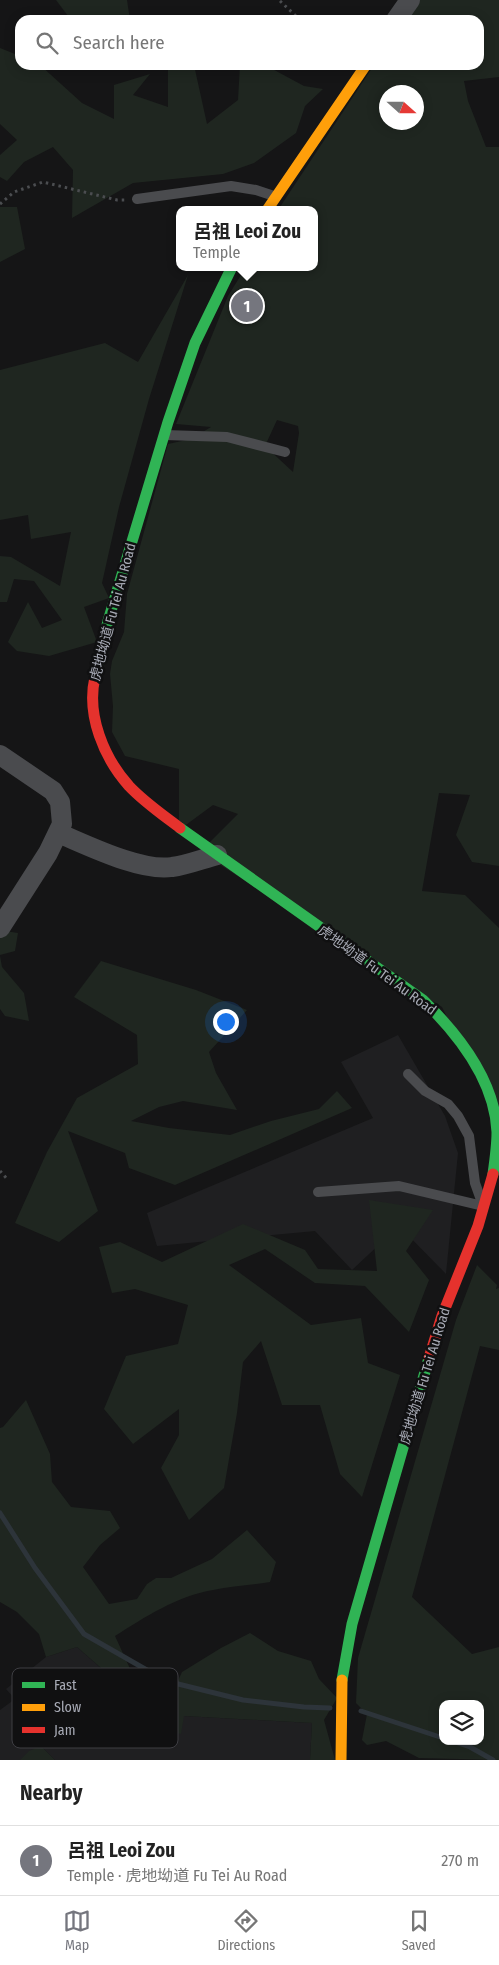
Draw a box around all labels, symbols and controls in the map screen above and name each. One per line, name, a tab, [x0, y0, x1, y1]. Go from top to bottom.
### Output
search box	[15, 15, 484, 70]
icon: search	[33, 29, 61, 57]
text: Search here	[73, 31, 165, 54]
north arrow	[379, 85, 424, 130]
popup	[176, 206, 318, 271]
text: 呂祖 Leoi Zou	[193, 220, 301, 243]
text: Temple	[193, 243, 240, 262]
pin: 1	[231, 287, 263, 325]
street label: 虎地坳道 Fu Tei Au Road	[86, 541, 140, 683]
street label: 虎地坳道 Fu Tei Au Road	[315, 921, 439, 1019]
your location	[213, 1009, 239, 1035]
street label: 虎地坳道 Fu Tei Au Road	[396, 1306, 454, 1446]
legend	[12, 1668, 178, 1748]
text: Fast	[54, 1677, 77, 1694]
text: Slow	[54, 1699, 81, 1716]
map controls	[439, 1700, 484, 1745]
button: layers	[439, 1700, 484, 1745]
text: Jam	[54, 1722, 75, 1739]
text: Nearby	[20, 1780, 82, 1806]
text: 呂祖 Leoi Zou	[67, 1839, 175, 1862]
text: 1	[33, 1851, 39, 1870]
text: 270 m	[441, 1851, 479, 1870]
text: Temple · 虎地坳道 Fu Tei Au Road	[67, 1866, 287, 1885]
tab: Map	[63, 1907, 91, 1954]
tab: Directions	[217, 1907, 275, 1954]
tab: Saved	[402, 1907, 436, 1954]

